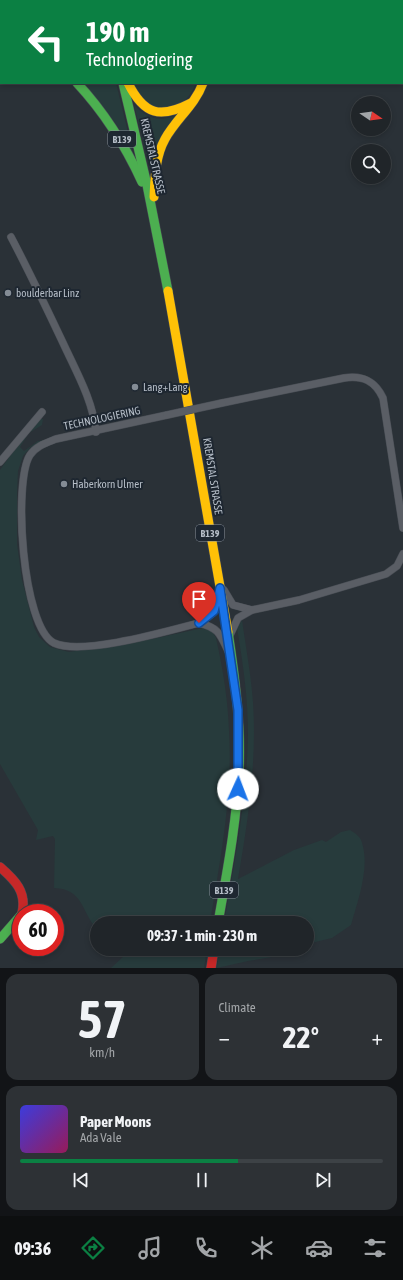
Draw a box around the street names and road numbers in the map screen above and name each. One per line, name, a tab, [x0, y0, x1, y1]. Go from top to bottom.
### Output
street label: KREMSTAL STRASSE	[138, 117, 168, 195]
road number: B139	[108, 131, 136, 147]
street label: TECHNOLOGIERING	[63, 404, 142, 432]
street label: KREMSTAL STRASSE	[201, 437, 225, 515]
road number: B139	[196, 525, 224, 541]
road number: B139	[210, 882, 238, 898]

